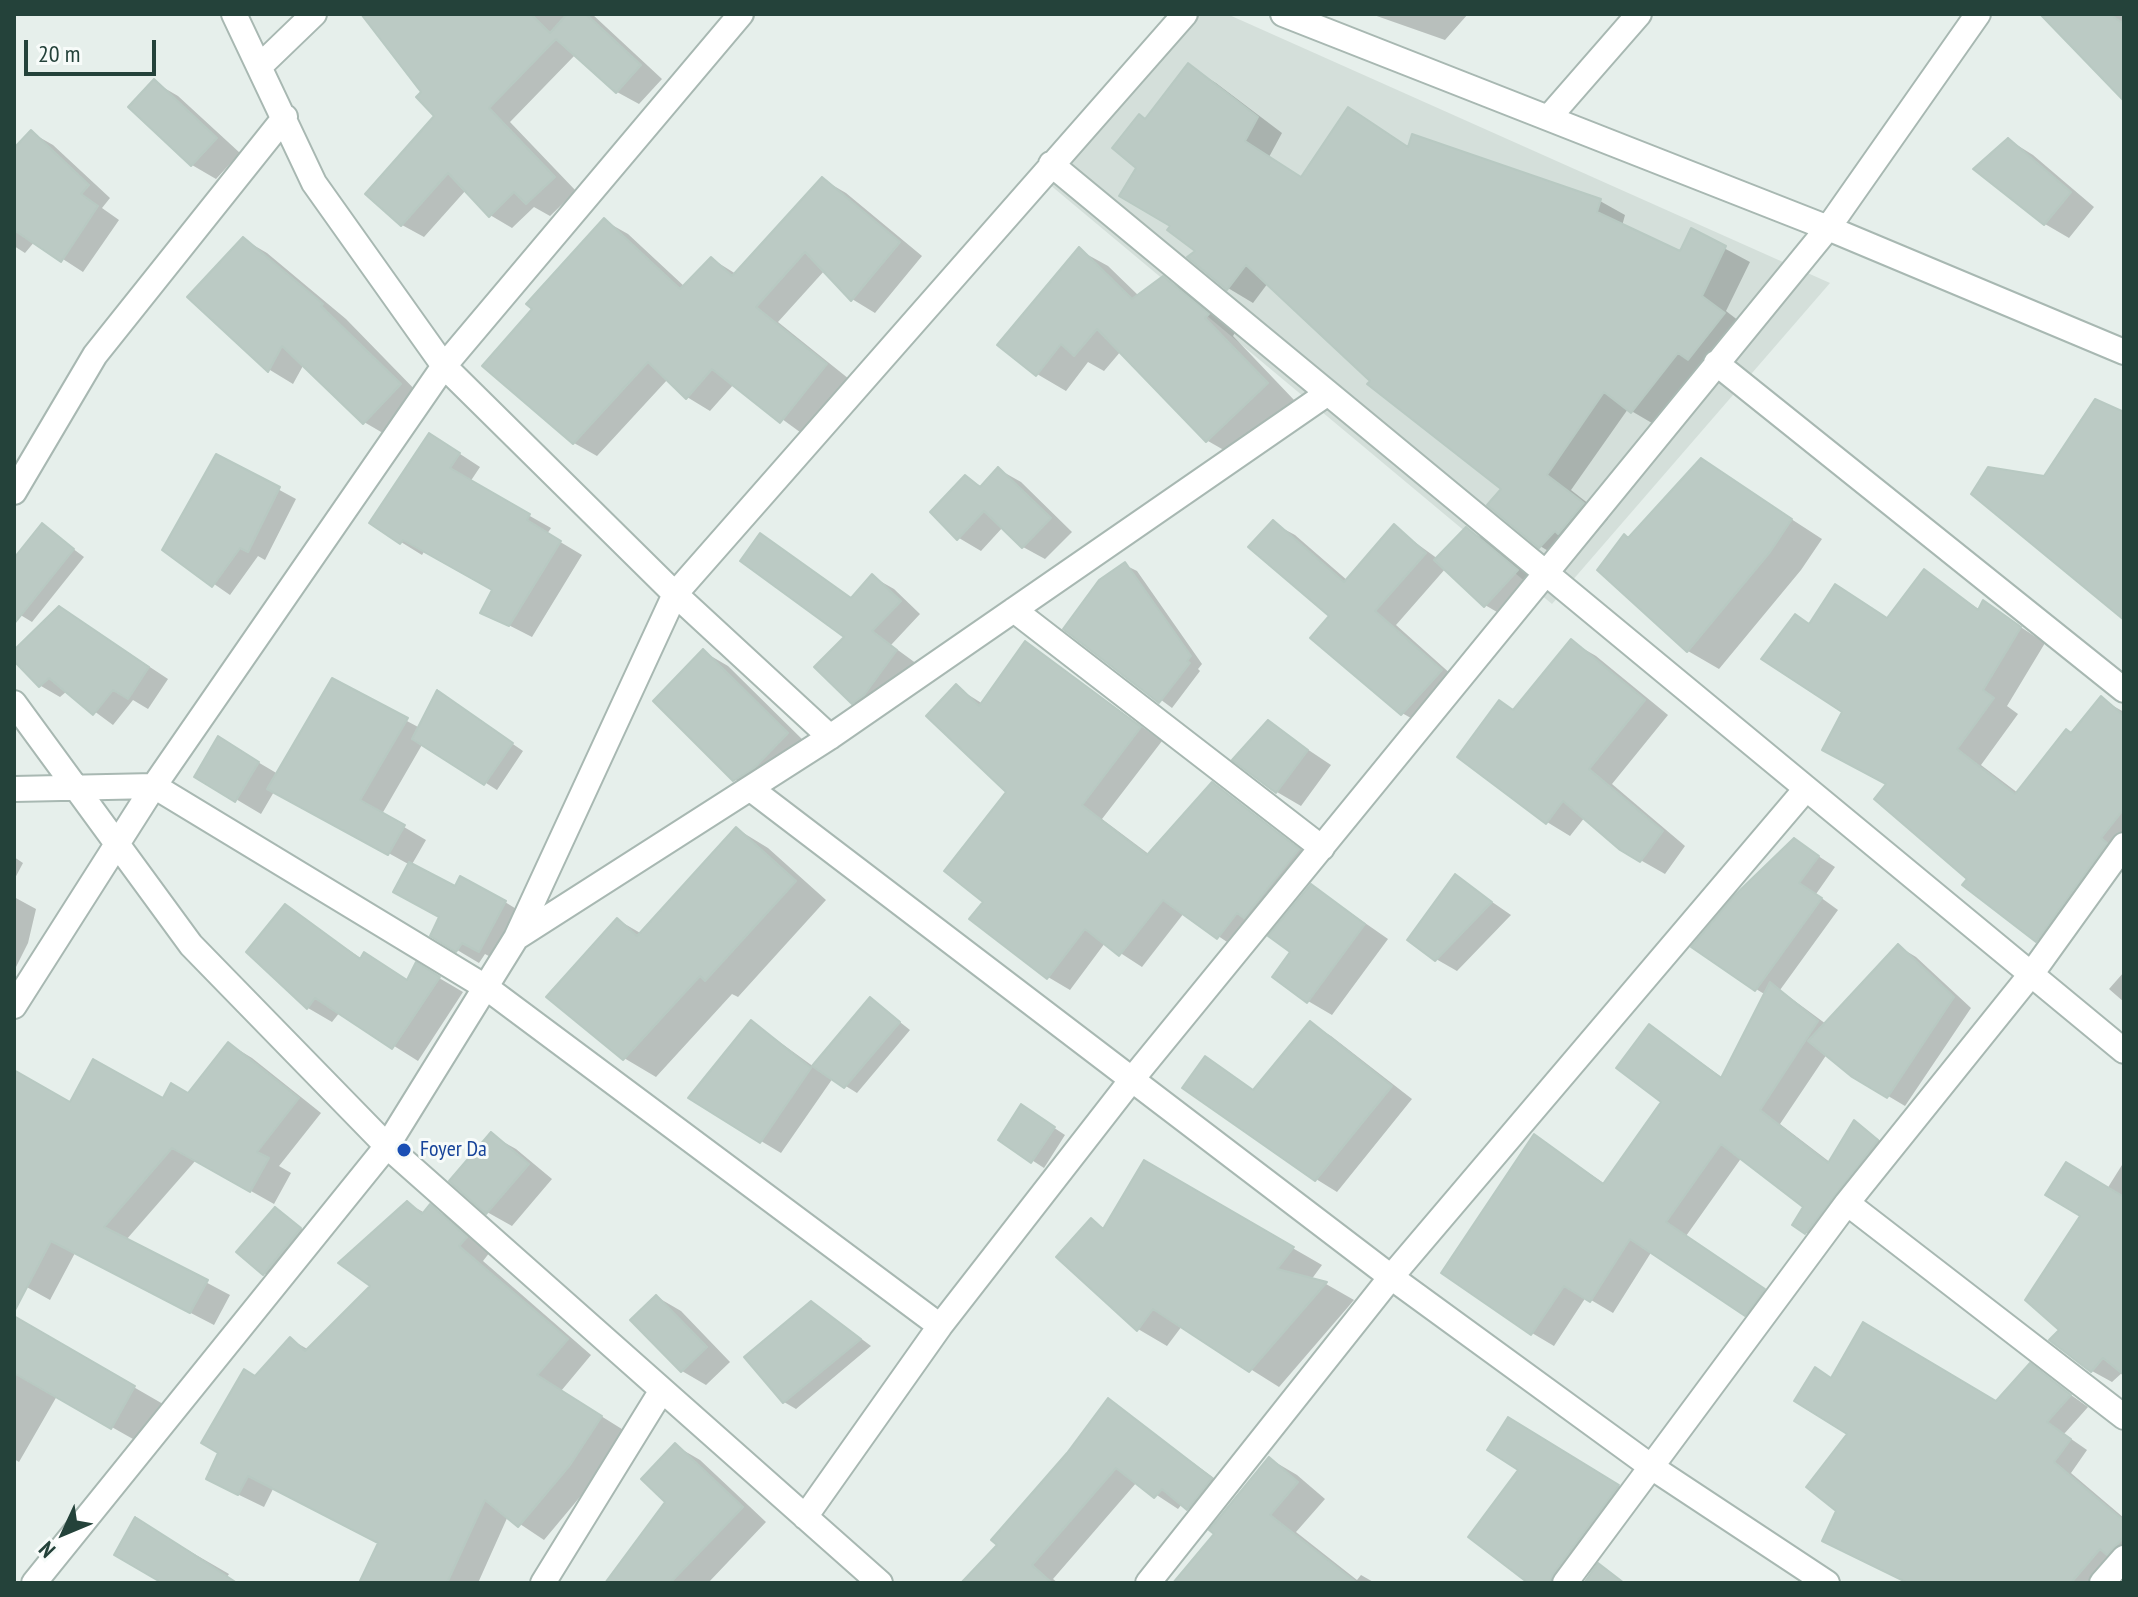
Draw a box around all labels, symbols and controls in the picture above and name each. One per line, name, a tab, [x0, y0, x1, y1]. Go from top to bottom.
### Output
scale bar	[28, 24, 160, 74]
text: 20 m	[38, 38, 80, 69]
place label: Foyer Da	[420, 1137, 487, 1163]
marker: Foyer Da	[395, 1141, 413, 1159]
north arrow	[24, 1493, 104, 1573]
text: N	[33, 1536, 61, 1564]

